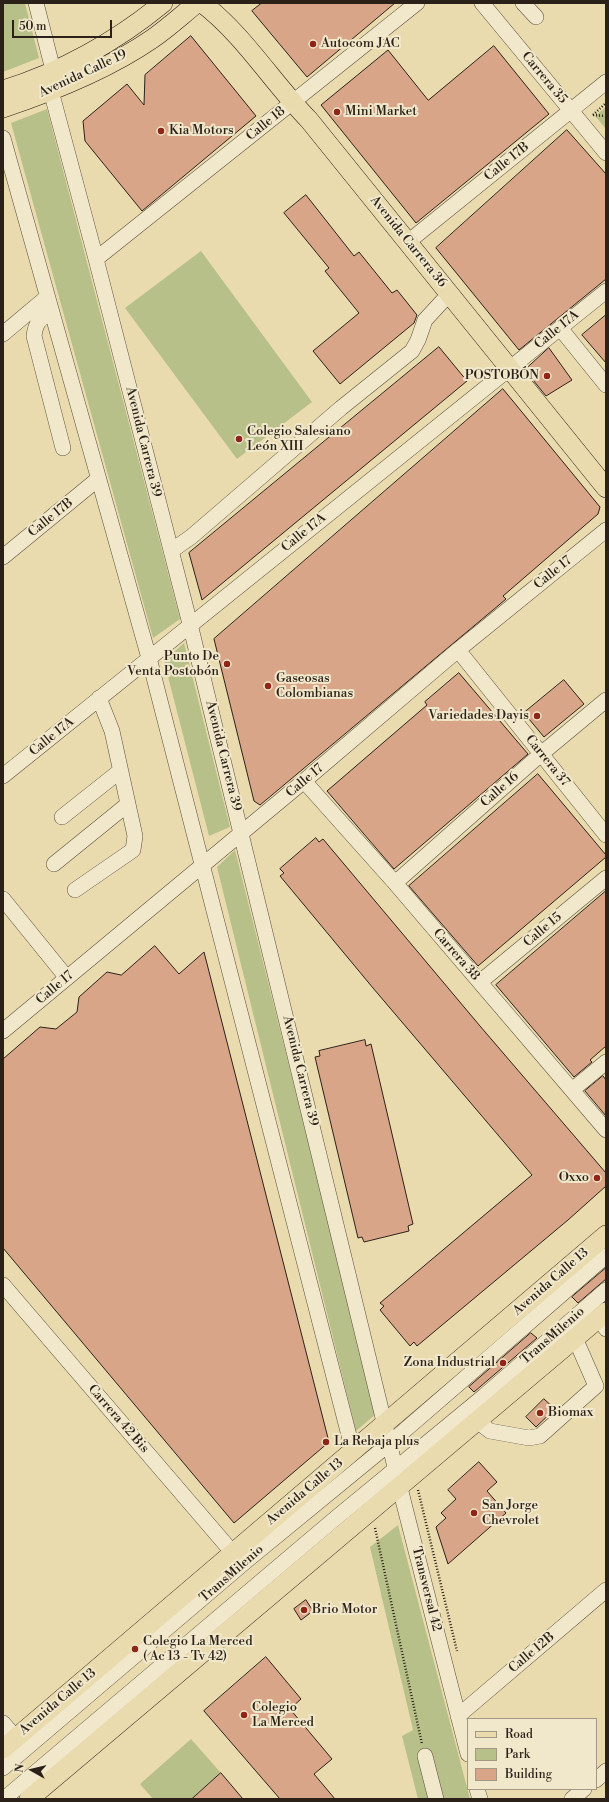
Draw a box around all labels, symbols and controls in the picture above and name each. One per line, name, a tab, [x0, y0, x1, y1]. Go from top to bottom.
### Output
scale bar	[14, 12, 114, 38]
text: 50 m	[19, 19, 47, 34]
place label: Autocom JAC	[321, 36, 400, 52]
marker: Autocom JAC	[308, 39, 318, 49]
street label: Avenida Calle 19	[37, 47, 129, 101]
street label: Carrera 35	[518, 49, 570, 107]
street label: Calle 18	[243, 104, 289, 144]
place label: Mini Market	[345, 104, 417, 120]
marker: Mini Market	[332, 107, 342, 117]
place label: Kia Motors	[169, 123, 234, 139]
marker: Kia Motors	[156, 126, 166, 136]
street label: Calle 17B	[481, 139, 533, 185]
street label: Avenida Carrera 36	[366, 193, 450, 291]
street label: Calle 17A	[532, 307, 582, 353]
place label: POSTOBÓN	[465, 368, 539, 384]
marker: POSTOBÓN	[542, 371, 552, 381]
street label: Avenida Carrera 39	[122, 385, 164, 499]
place label: Colegio Salesiano León XIII	[247, 424, 351, 455]
marker: Colegio Salesiano León XIII	[234, 434, 244, 444]
street label: Calle 17B	[25, 495, 77, 541]
street label: Calle 17A	[279, 510, 329, 556]
street label: Calle 17	[531, 553, 575, 593]
place label: Punto De Venta Postobón	[127, 649, 219, 680]
marker: Punto De Venta Postobón	[222, 659, 232, 669]
place label: Gaseosas Colombianas	[276, 671, 353, 702]
marker: Gaseosas Colombianas	[263, 681, 273, 691]
street label: Avenida Carrera 39	[202, 699, 244, 813]
place label: Variedades Dayis	[428, 708, 529, 724]
marker: Variedades Dayis	[532, 711, 542, 721]
street label: Calle 17A	[27, 714, 77, 760]
street label: Carrera 37	[522, 732, 572, 790]
street label: Calle 17	[283, 761, 327, 801]
street label: Calle 16	[478, 769, 522, 811]
street label: Calle 15	[521, 909, 565, 951]
street label: Carrera 38	[429, 926, 483, 984]
street label: Calle 17	[33, 968, 77, 1008]
street label: Avenida Carrera 39	[279, 1014, 321, 1128]
place label: Oxxo	[559, 1170, 589, 1186]
marker: Oxxo	[592, 1173, 602, 1183]
street label: Avenida Calle 13	[510, 1245, 592, 1319]
street label: TransMilenio	[518, 1304, 588, 1368]
place label: Zona Industrial	[404, 1355, 495, 1371]
marker: Zona Industrial	[498, 1358, 508, 1368]
street label: Carrera 42 Bis	[84, 1382, 152, 1456]
place label: Biomax	[548, 1405, 593, 1421]
marker: Biomax	[535, 1408, 545, 1418]
place label: La Rebaja plus	[334, 1434, 419, 1450]
marker: La Rebaja plus	[321, 1437, 331, 1447]
street label: Avenida Calle 13	[264, 1455, 346, 1529]
place label: San Jorge Chevrolet	[482, 1498, 539, 1529]
marker: San Jorge Chevrolet	[469, 1508, 479, 1518]
street label: TransMilenio	[197, 1542, 267, 1606]
street label: Transversal 42	[408, 1545, 444, 1633]
place label: Brio Motor	[312, 1602, 377, 1618]
marker: Brio Motor	[299, 1605, 309, 1615]
street label: Calle 12B	[506, 1629, 558, 1677]
place label: Colegio La Merced ( Ac 13 - Tv 42)	[143, 1634, 253, 1665]
marker: Colegio La Merced ( Ac 13 - Tv 42)	[130, 1644, 140, 1654]
street label: Avenida Calle 13	[17, 1665, 99, 1739]
place label: Colegio La Merced	[252, 1700, 314, 1731]
marker: Colegio La Merced	[239, 1710, 249, 1720]
legend	[467, 1718, 597, 1790]
text: Road	[505, 1727, 533, 1742]
text: Park	[505, 1747, 530, 1762]
north arrow	[12, 1750, 52, 1790]
text: N	[13, 1763, 28, 1774]
text: Building	[505, 1767, 552, 1782]

